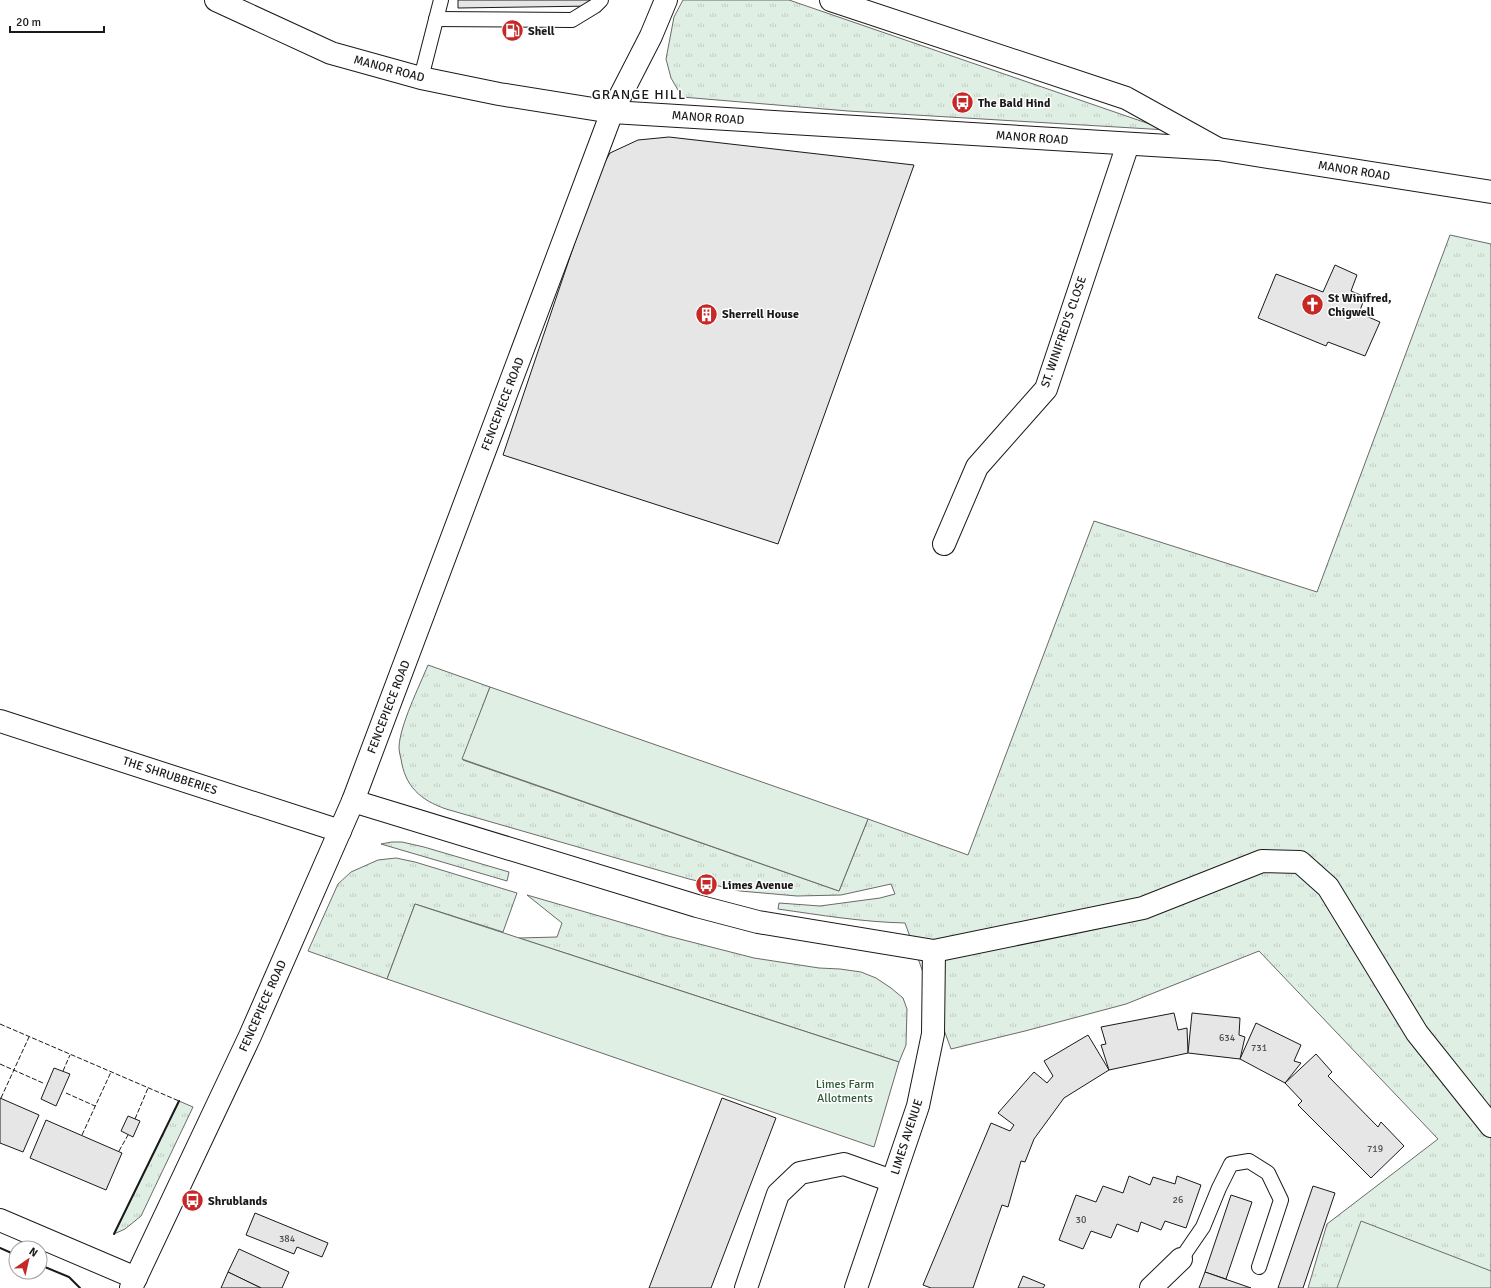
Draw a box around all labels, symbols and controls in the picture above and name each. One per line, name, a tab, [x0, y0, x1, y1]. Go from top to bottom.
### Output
scale bar	[10, 8, 104, 34]
text: 20 m	[16, 15, 41, 30]
fuel station icon: Shell	[499, 18, 525, 44]
place label: Shell	[528, 24, 555, 39]
street label: MANOR ROAD	[352, 52, 426, 86]
district label: GRANGE HILL	[592, 86, 686, 103]
bus stop icon: The Bald Hind	[949, 90, 975, 116]
place label: The Bald Hind	[978, 96, 1051, 111]
street label: MANOR ROAD	[671, 108, 745, 128]
street label: MANOR ROAD	[995, 128, 1069, 148]
street label: MANOR ROAD	[1317, 158, 1391, 184]
street label: ST. WINIFRED'S CLOSE	[1038, 274, 1090, 390]
place label: St Winifred, Chigwell	[1328, 291, 1392, 320]
church icon: St Winifred, Chigwell	[1300, 292, 1326, 318]
building icon: Sherrell House	[693, 301, 719, 327]
place label: Sherrell House	[722, 307, 799, 322]
street label: FENCEPIECE ROAD	[478, 355, 528, 453]
street label: FENCEPIECE ROAD	[364, 658, 414, 756]
street label: THE SHRUBBERIES	[121, 754, 220, 798]
bus stop icon: Limes Avenue	[693, 872, 719, 898]
place label: Limes Avenue	[722, 878, 793, 893]
street label: FENCEPIECE ROAD	[236, 958, 290, 1054]
house number: 634	[1219, 1032, 1236, 1044]
house number: 731	[1251, 1042, 1267, 1054]
park label: Limes Farm Allotments	[816, 1077, 874, 1106]
street label: LIMES AVENUE	[888, 1097, 926, 1177]
house number: 719	[1367, 1143, 1383, 1155]
bus stop icon: Shrublands	[179, 1188, 205, 1214]
place label: Shrublands	[208, 1194, 268, 1209]
house number: 26	[1173, 1194, 1183, 1206]
house number: 30	[1076, 1214, 1086, 1226]
house number: 384	[279, 1233, 296, 1245]
north arrow	[8, 1240, 48, 1280]
text: N	[27, 1245, 40, 1260]

